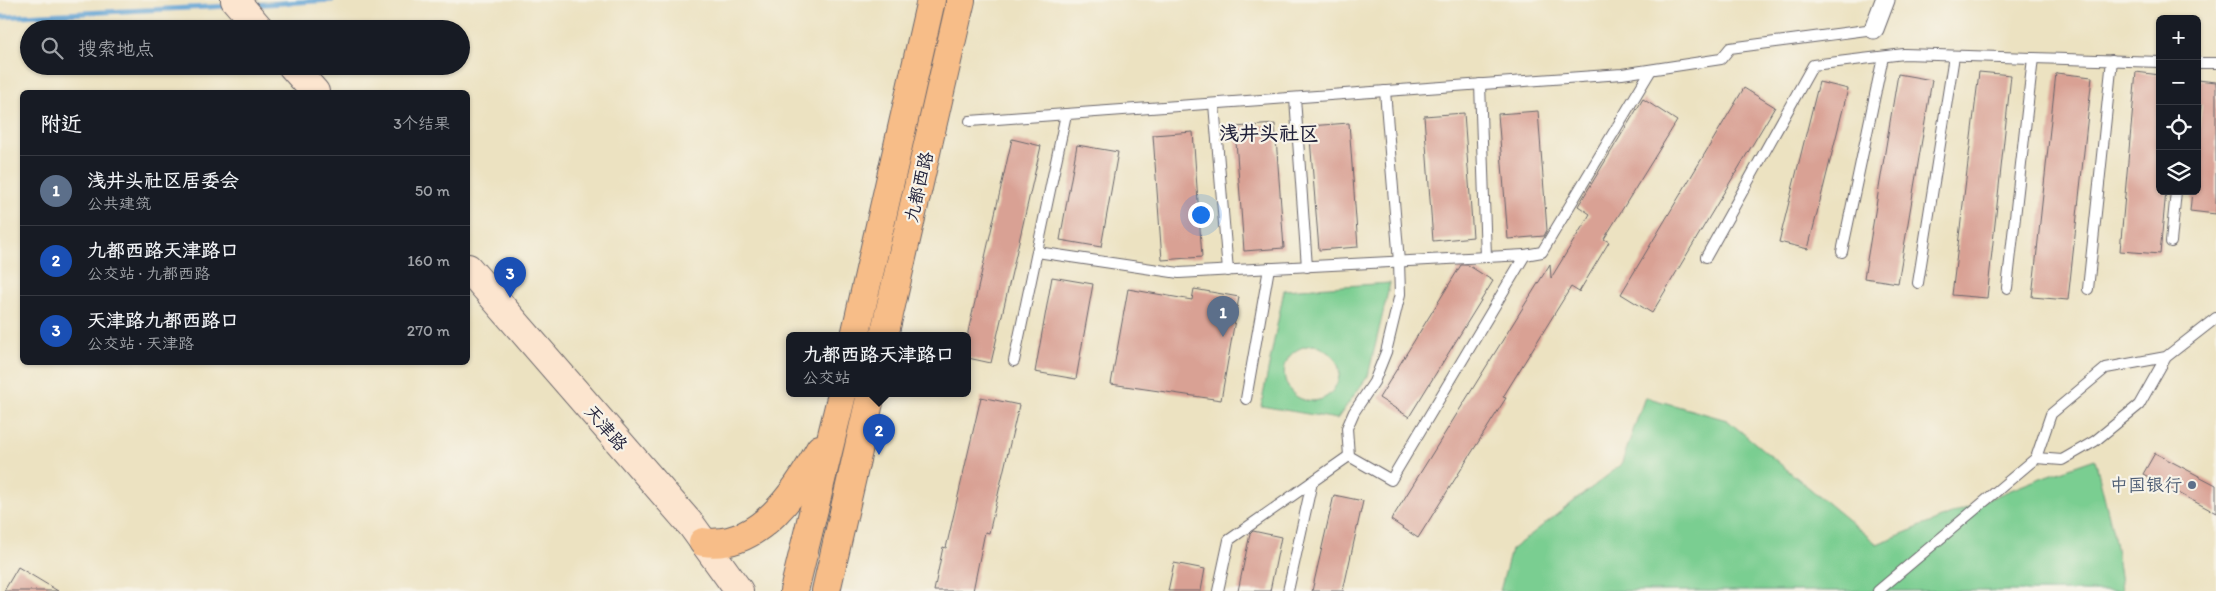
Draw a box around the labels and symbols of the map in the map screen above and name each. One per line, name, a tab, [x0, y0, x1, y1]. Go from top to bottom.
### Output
district label: 浅井头社区	[1219, 121, 1319, 145]
street label: 九都西路	[900, 149, 938, 225]
your location	[1188, 202, 1214, 228]
pin: 3	[494, 257, 526, 298]
pin: 1	[1207, 296, 1239, 337]
street label: 天津路	[580, 400, 632, 456]
pin: 2	[863, 414, 895, 455]
place label: 中国银行	[2110, 474, 2182, 496]
marker: 中国银行	[2186, 479, 2198, 491]

